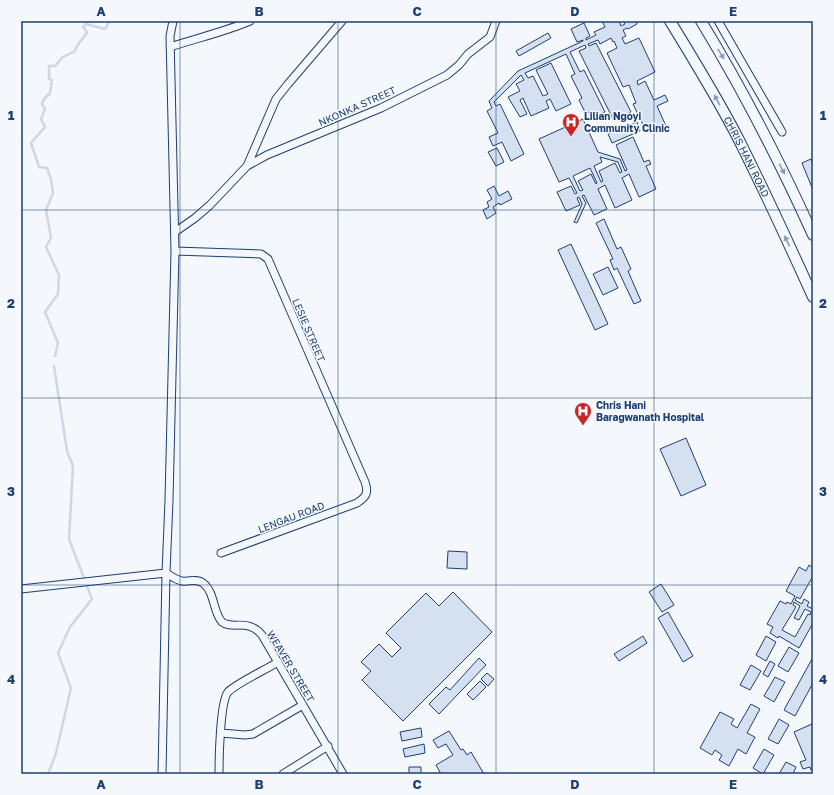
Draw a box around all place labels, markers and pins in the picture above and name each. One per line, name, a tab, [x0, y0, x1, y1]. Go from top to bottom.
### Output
place label: Lilian Ngoyi Community Clinic	[584, 110, 670, 134]
hospital icon: Lilian Ngoyi Community Clinic	[561, 112, 581, 137]
place label: Chris Hani Baragwanath Hospital	[596, 399, 705, 423]
hospital icon: Chris Hani Baragwanath Hospital	[573, 401, 593, 426]

